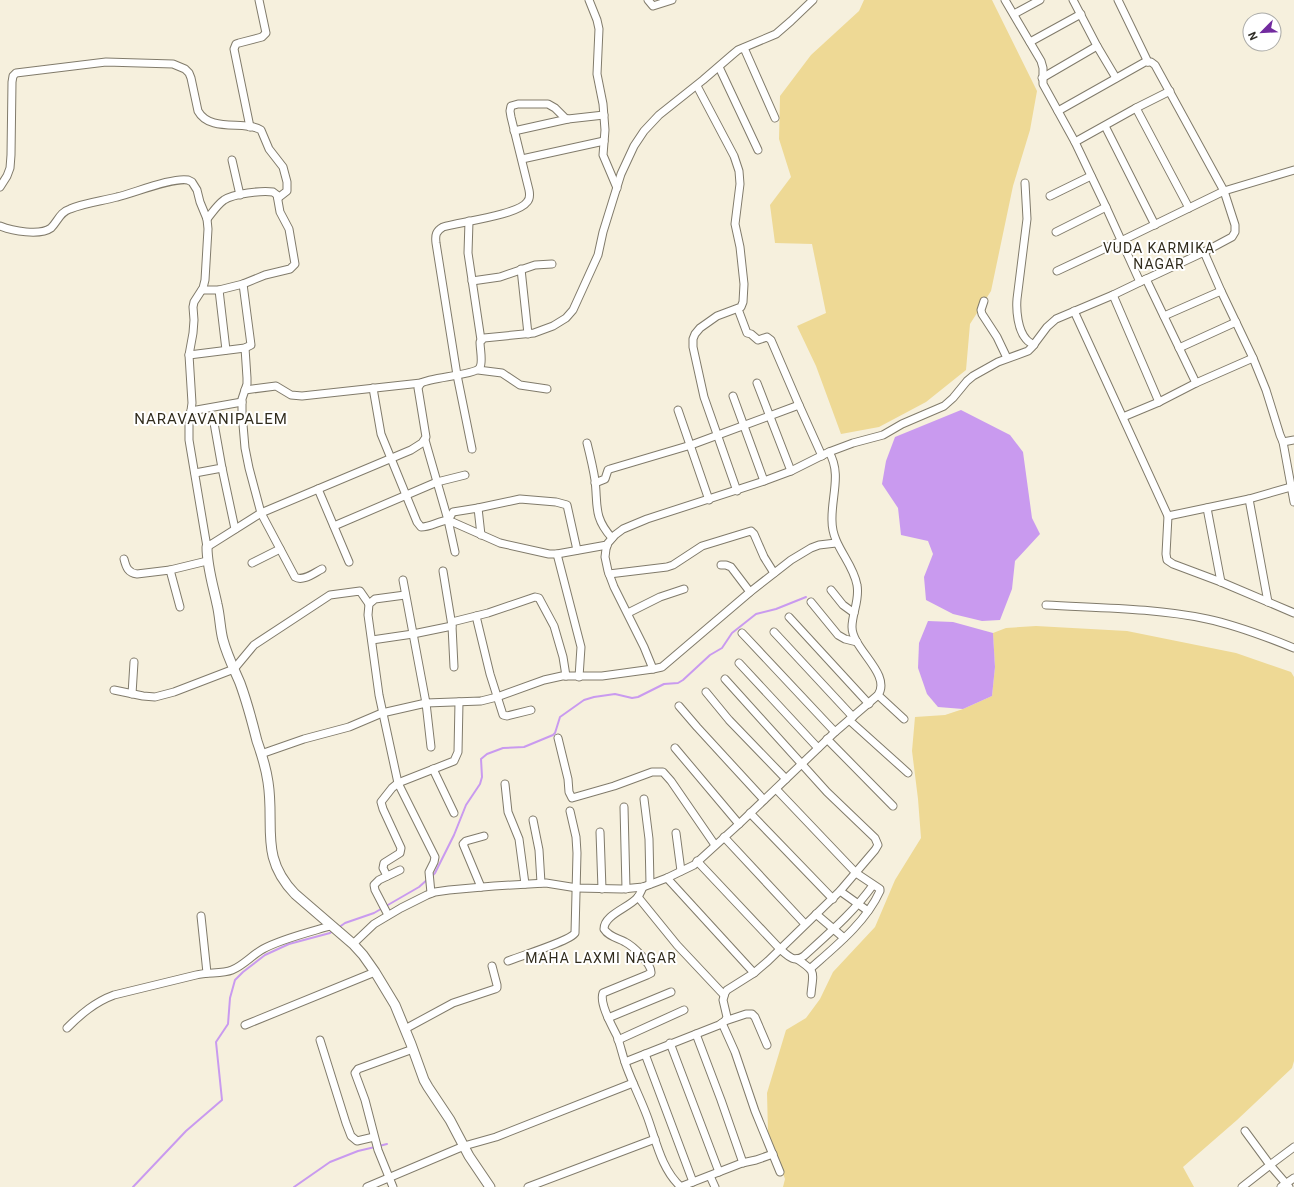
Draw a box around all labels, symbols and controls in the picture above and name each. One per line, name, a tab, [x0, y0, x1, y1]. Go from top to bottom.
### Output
north arrow	[1242, 12, 1282, 52]
text: N	[1246, 29, 1261, 42]
district label: VUDA KARMIKA NAGAR	[1103, 240, 1215, 272]
district label: NARAVAVANIPALEM	[134, 410, 288, 428]
district label: MAHA LAXMI NAGAR	[525, 950, 677, 966]

